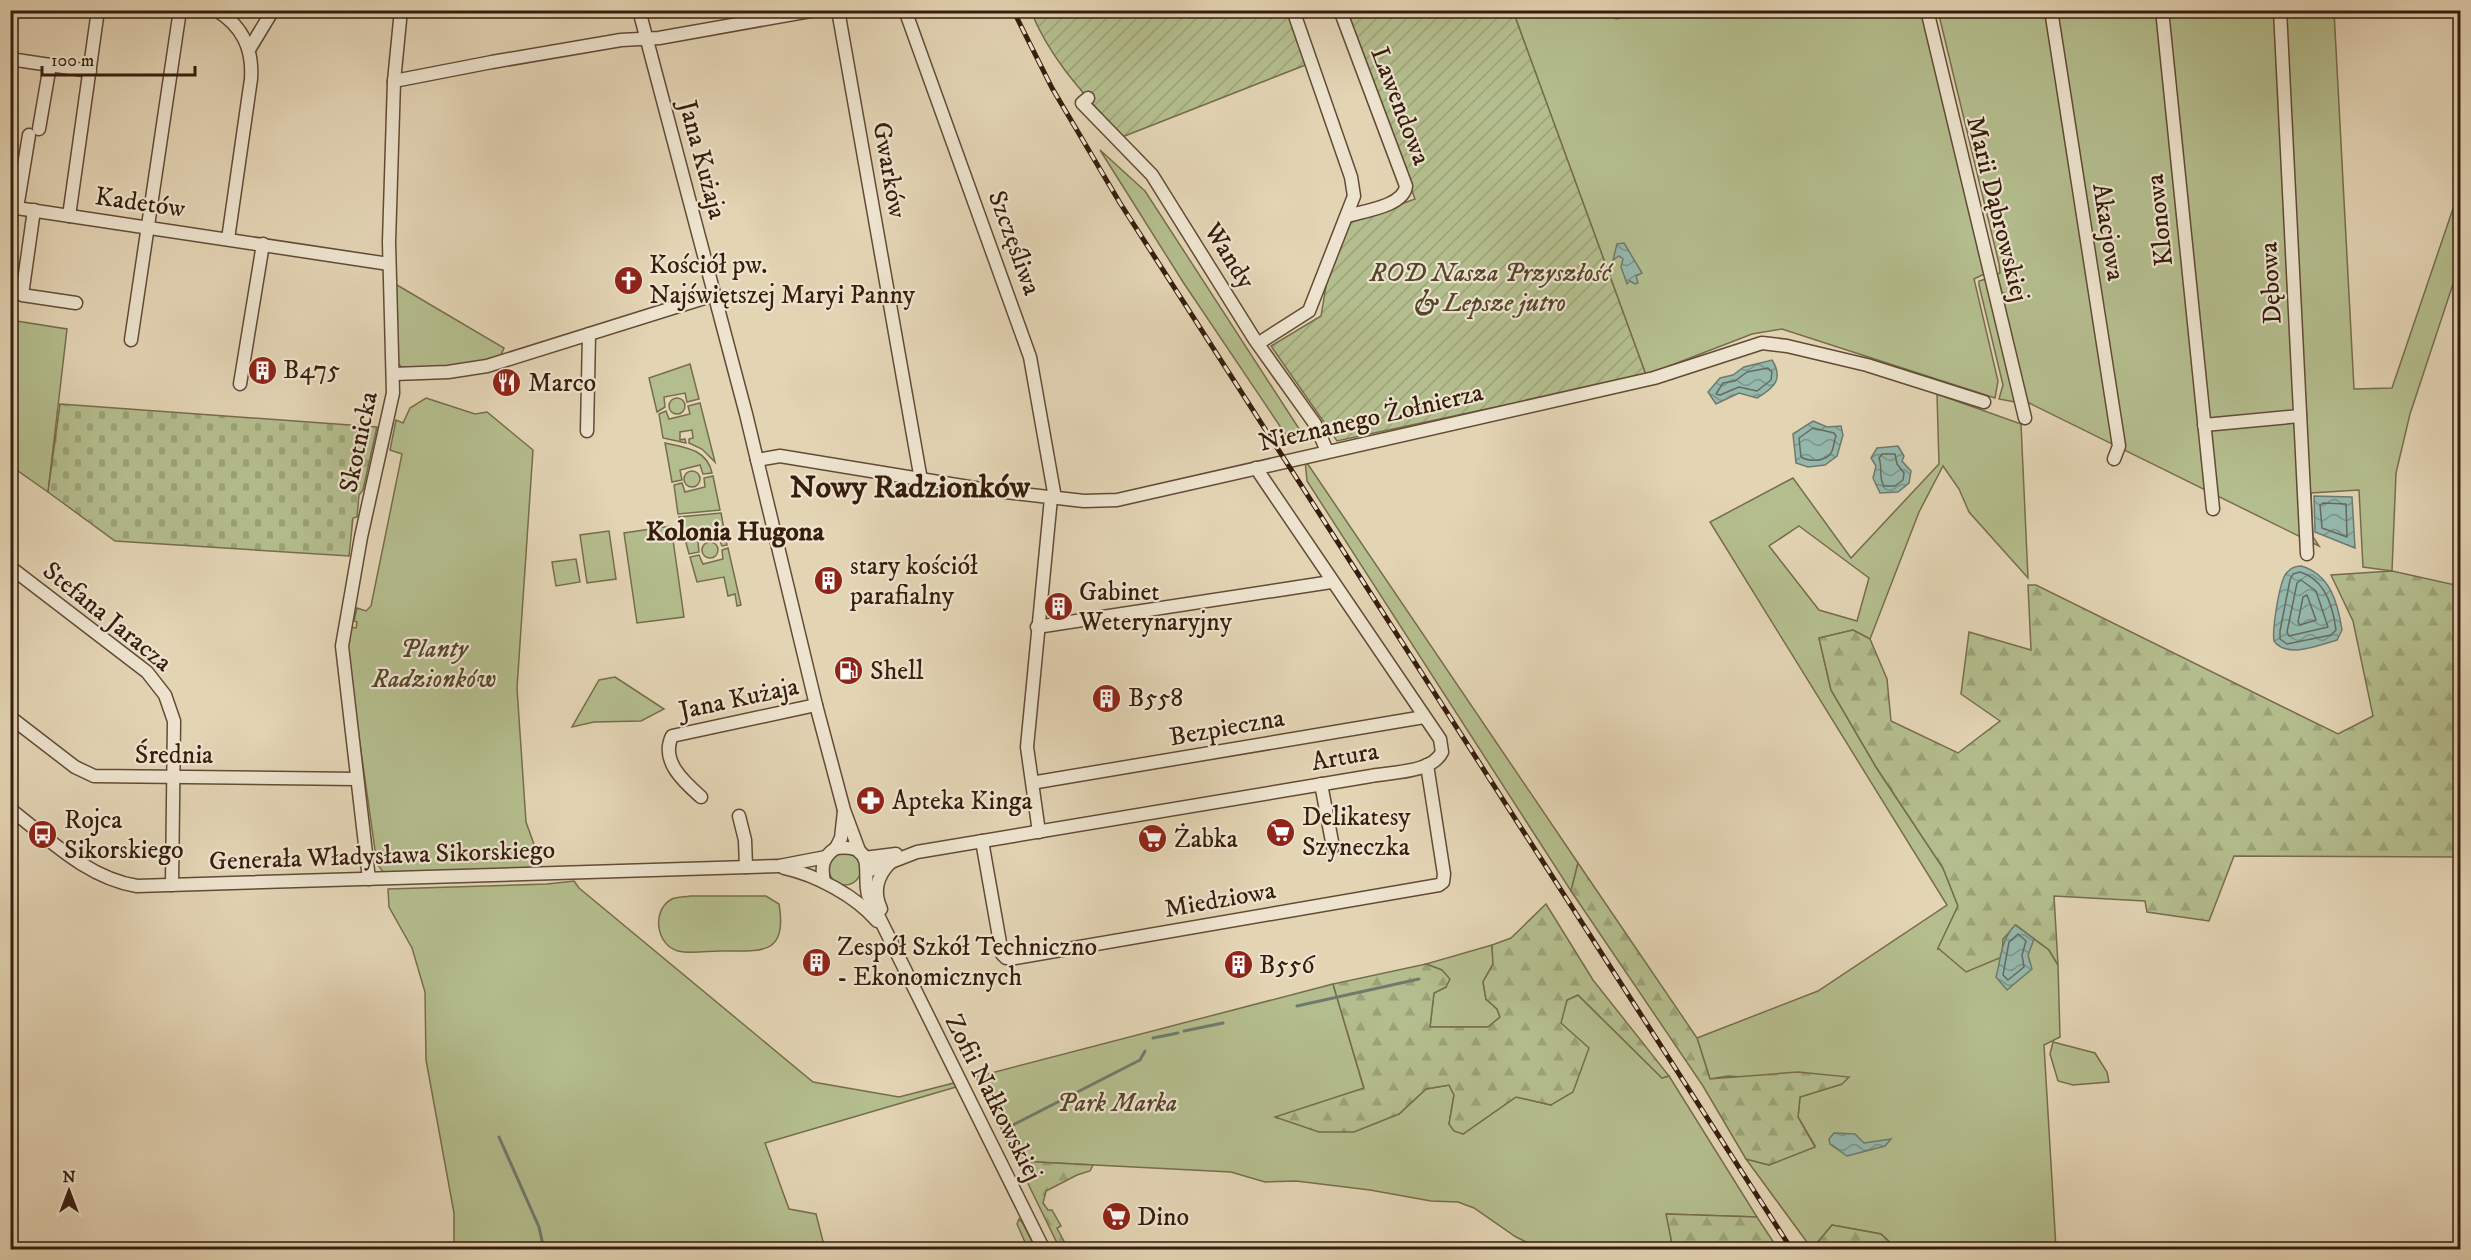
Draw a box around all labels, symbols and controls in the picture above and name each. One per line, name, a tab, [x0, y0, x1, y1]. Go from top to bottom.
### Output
scale bar	[42, 39, 195, 77]
street label: Lawendowa	[1362, 42, 1438, 170]
text: 100 m	[51, 50, 94, 72]
street label: Jana Kużaja	[670, 95, 734, 223]
street label: Marii Dąbrowskiej	[1958, 113, 2036, 305]
street label: Gwarków	[864, 119, 914, 221]
street label: Klonowa	[2139, 172, 2181, 268]
street label: Kadetów	[93, 180, 188, 226]
street label: Akacjowa	[2084, 181, 2132, 283]
street label: Szczęśliwa	[980, 186, 1048, 300]
street label: Wandy	[1195, 216, 1262, 296]
street label: Dębowa	[2252, 241, 2290, 325]
place label: Kościół pw. Najświętszej Maryi Panny	[649, 249, 916, 312]
park label: ROD Nasza Przyszłość & Lepsze jutro	[1368, 257, 1613, 320]
church icon: Kościół pw. Najświętszej Maryi Panny	[612, 264, 644, 296]
building icon: B475	[246, 354, 278, 386]
place label: B475	[283, 354, 340, 387]
restaurant icon: Marco	[491, 367, 523, 399]
place label: Marco	[528, 367, 596, 400]
street label: Nieznanego Żołnierza	[1256, 376, 1486, 460]
street label: Skotnicka	[332, 388, 386, 496]
district label: Nowy Radzionków	[790, 468, 1031, 508]
district label: Kolonia Hugona	[646, 515, 825, 549]
place label: stary kościół parafialny	[849, 550, 978, 613]
street label: Stefana Jaracza	[35, 555, 179, 679]
building icon: stary kościół parafialny	[813, 565, 845, 597]
place label: Gabinet Weterynaryjny	[1078, 576, 1233, 639]
building icon: Gabinet Weterynaryjny	[1042, 591, 1074, 623]
park label: Planty Radzionków	[371, 633, 496, 696]
fuel station icon: Shell	[833, 655, 865, 687]
place label: Shell	[870, 655, 924, 688]
street label: Jana Kużaja	[674, 670, 802, 728]
building icon: B558	[1091, 682, 1123, 714]
place label: B558	[1128, 682, 1183, 715]
street label: Bezpieczna	[1167, 702, 1287, 754]
street label: Artura	[1309, 735, 1381, 779]
street label: Średnia	[135, 738, 213, 772]
pharmacy icon: Apteka Kinga	[855, 785, 887, 817]
place label: Apteka Kinga	[892, 785, 1032, 818]
place label: Delikatesy Szyneczka	[1302, 801, 1411, 864]
place label: Rojca Sikorskiego	[64, 804, 184, 867]
supermarket icon: Delikatesy Szyneczka	[1265, 816, 1297, 848]
bus stop icon: Rojca Sikorskiego	[27, 819, 59, 851]
supermarket icon: Żabka	[1137, 823, 1169, 855]
place label: Żabka	[1174, 823, 1238, 856]
street label: Generała Władysława Sikorskiego	[208, 833, 556, 879]
street label: Miedziowa	[1162, 874, 1278, 926]
place label: Zespół Szkół Techniczno - Ekonomicznych	[837, 931, 1097, 994]
building icon: Zespół Szkół Techniczno - Ekonomicznych	[800, 946, 832, 978]
building icon: B556	[1222, 949, 1254, 981]
place label: B556	[1259, 949, 1316, 982]
street label: Zofii Nałkowskiej	[937, 1009, 1049, 1187]
park label: Park Marka	[1057, 1087, 1177, 1120]
north arrow	[39, 1161, 99, 1221]
text: N	[62, 1167, 76, 1187]
supermarket icon: Dino	[1100, 1201, 1132, 1233]
place label: Dino	[1137, 1201, 1189, 1234]

